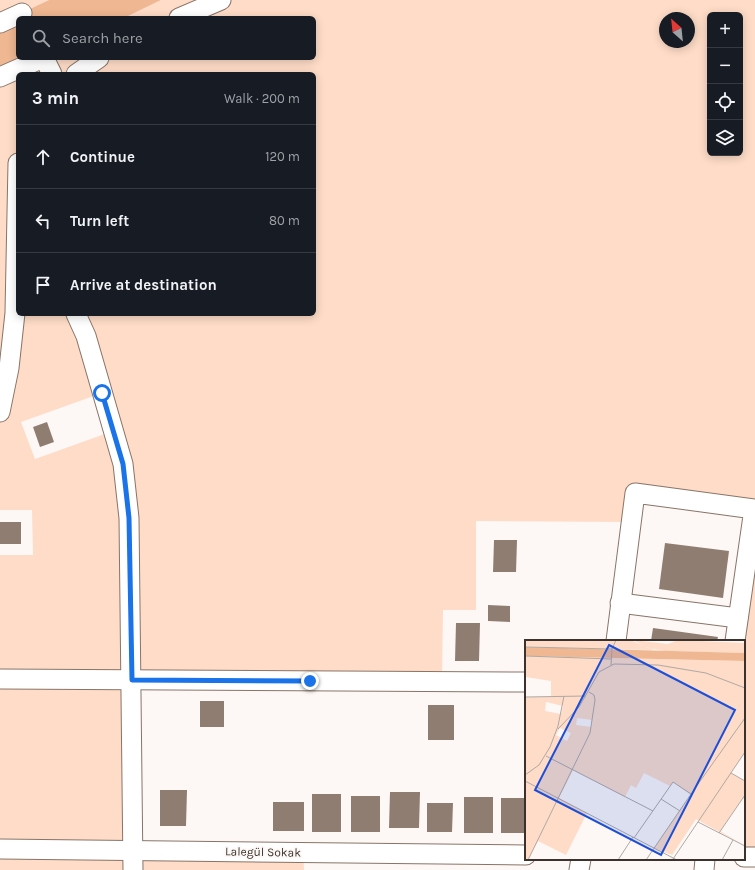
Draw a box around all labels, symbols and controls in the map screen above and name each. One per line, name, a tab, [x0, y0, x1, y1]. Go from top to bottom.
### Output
north arrow	[659, 12, 695, 48]
map controls	[707, 12, 743, 156]
button: +	[707, 12, 743, 48]
search box	[16, 16, 316, 60]
icon: search	[30, 27, 52, 49]
text: Search here	[62, 29, 143, 47]
button: −	[707, 48, 743, 84]
button: locate	[707, 84, 743, 120]
text: 3 min	[32, 88, 79, 108]
text: Walk · 200 m	[224, 91, 300, 106]
button: layers	[707, 120, 743, 156]
icon: ahead	[32, 146, 54, 168]
text: Continue	[70, 148, 135, 166]
text: 120 m	[265, 149, 300, 164]
icon: left	[32, 210, 54, 232]
text: Turn left	[70, 212, 129, 230]
text: 80 m	[269, 213, 300, 228]
icon: arrive	[32, 274, 54, 296]
text: Arrive at destination	[70, 276, 217, 294]
route start	[93, 384, 111, 402]
inset map	[525, 640, 745, 860]
route end	[301, 672, 319, 690]
street label: Lalegül Sokak	[225, 844, 301, 860]

